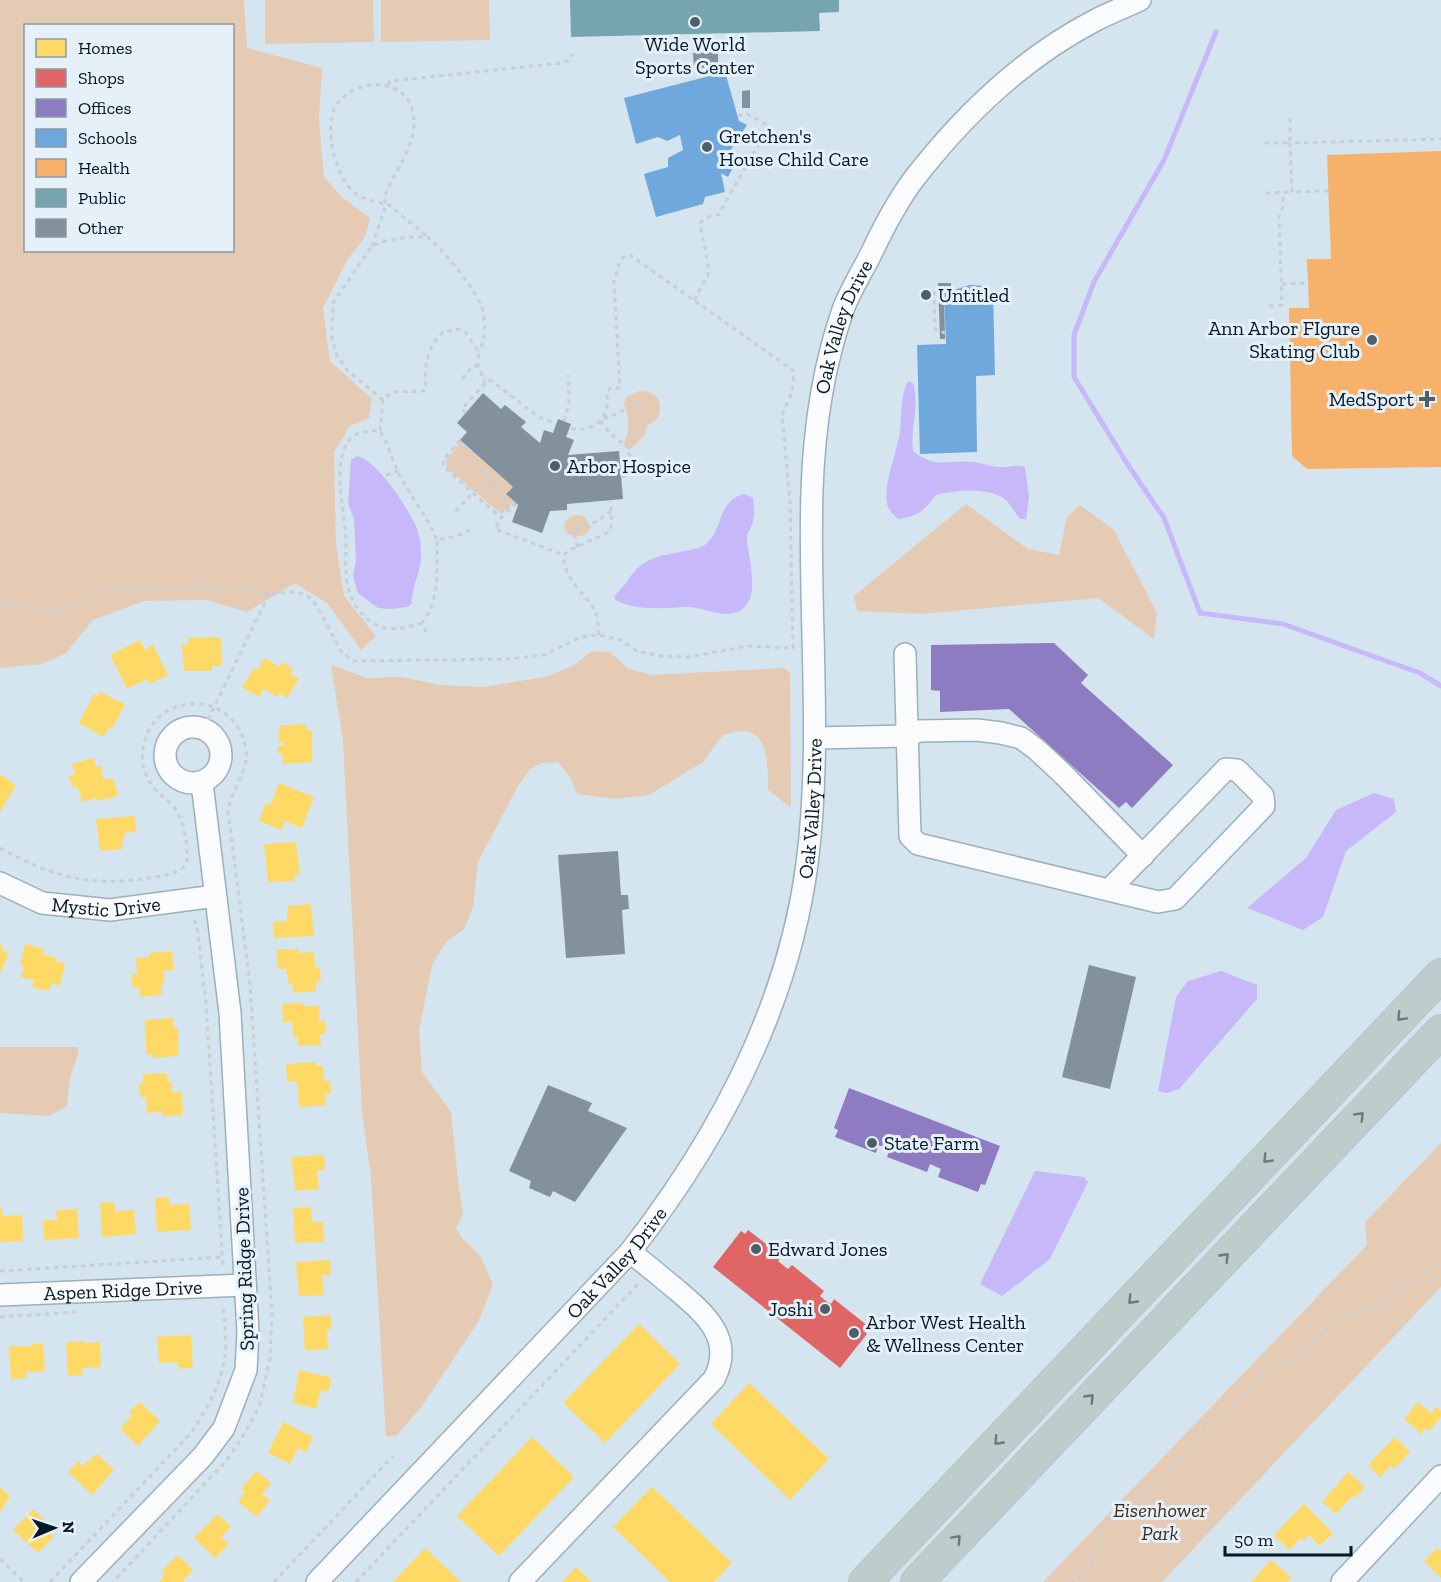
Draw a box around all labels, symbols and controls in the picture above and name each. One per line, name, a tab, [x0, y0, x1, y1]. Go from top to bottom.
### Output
marker: Wide World Sports Center	[688, 15, 702, 29]
legend	[24, 24, 234, 252]
place label: Wide World Sports Center	[635, 32, 755, 79]
text: Homes	[78, 37, 132, 59]
text: Shops	[78, 67, 125, 89]
text: Offices	[78, 97, 131, 119]
place label: Gretchen's House Child Care	[719, 124, 869, 171]
text: Schools	[78, 127, 137, 149]
marker: Gretchen's House Child Care	[700, 140, 714, 154]
text: Health	[78, 157, 130, 179]
text: Public	[78, 187, 126, 209]
text: Other	[78, 217, 124, 239]
street label: Oak Valley Drive	[810, 256, 878, 396]
place label: Untitled	[938, 283, 1009, 307]
marker: Untitled	[919, 288, 933, 302]
place label: Ann Arbor FIgure Skating Club	[1208, 316, 1360, 363]
marker: Ann Arbor FIgure Skating Club	[1365, 333, 1379, 347]
place label: MedSport	[1329, 387, 1415, 411]
marker: MedSport	[1418, 390, 1436, 408]
place label: Arbor Hospice	[567, 454, 691, 478]
marker: Arbor Hospice	[548, 459, 562, 473]
street label: Oak Valley Drive	[793, 738, 827, 880]
street label: Mystic Drive	[50, 891, 162, 922]
one-way arrow	[1397, 1010, 1408, 1021]
one-way arrow	[1353, 1112, 1364, 1122]
place label: State Farm	[884, 1131, 980, 1155]
marker: State Farm	[865, 1136, 879, 1150]
one-way arrow	[1263, 1151, 1274, 1162]
street label: Spring Ridge Drive	[229, 1187, 259, 1351]
street label: Oak Valley Drive	[561, 1202, 672, 1324]
place label: Edward Jones	[768, 1237, 888, 1261]
marker: Edward Jones	[749, 1242, 763, 1256]
one-way arrow	[1218, 1253, 1229, 1264]
street label: Aspen Ridge Drive	[43, 1275, 203, 1305]
one-way arrow	[1128, 1293, 1139, 1304]
place label: Joshi	[769, 1297, 813, 1321]
marker: Joshi	[818, 1302, 832, 1316]
place label: Arbor West Health & Wellness Center	[866, 1310, 1027, 1357]
marker: Arbor West Health & Wellness Center	[847, 1326, 861, 1340]
one-way arrow	[1083, 1394, 1094, 1405]
one-way arrow	[994, 1435, 1005, 1445]
north arrow	[24, 1498, 84, 1558]
park label: Eisenhower Park	[1113, 1498, 1207, 1545]
scale bar	[1225, 1519, 1351, 1557]
text: N	[59, 1521, 78, 1534]
text: 50 m	[1234, 1529, 1274, 1551]
one-way arrow	[949, 1536, 960, 1547]

